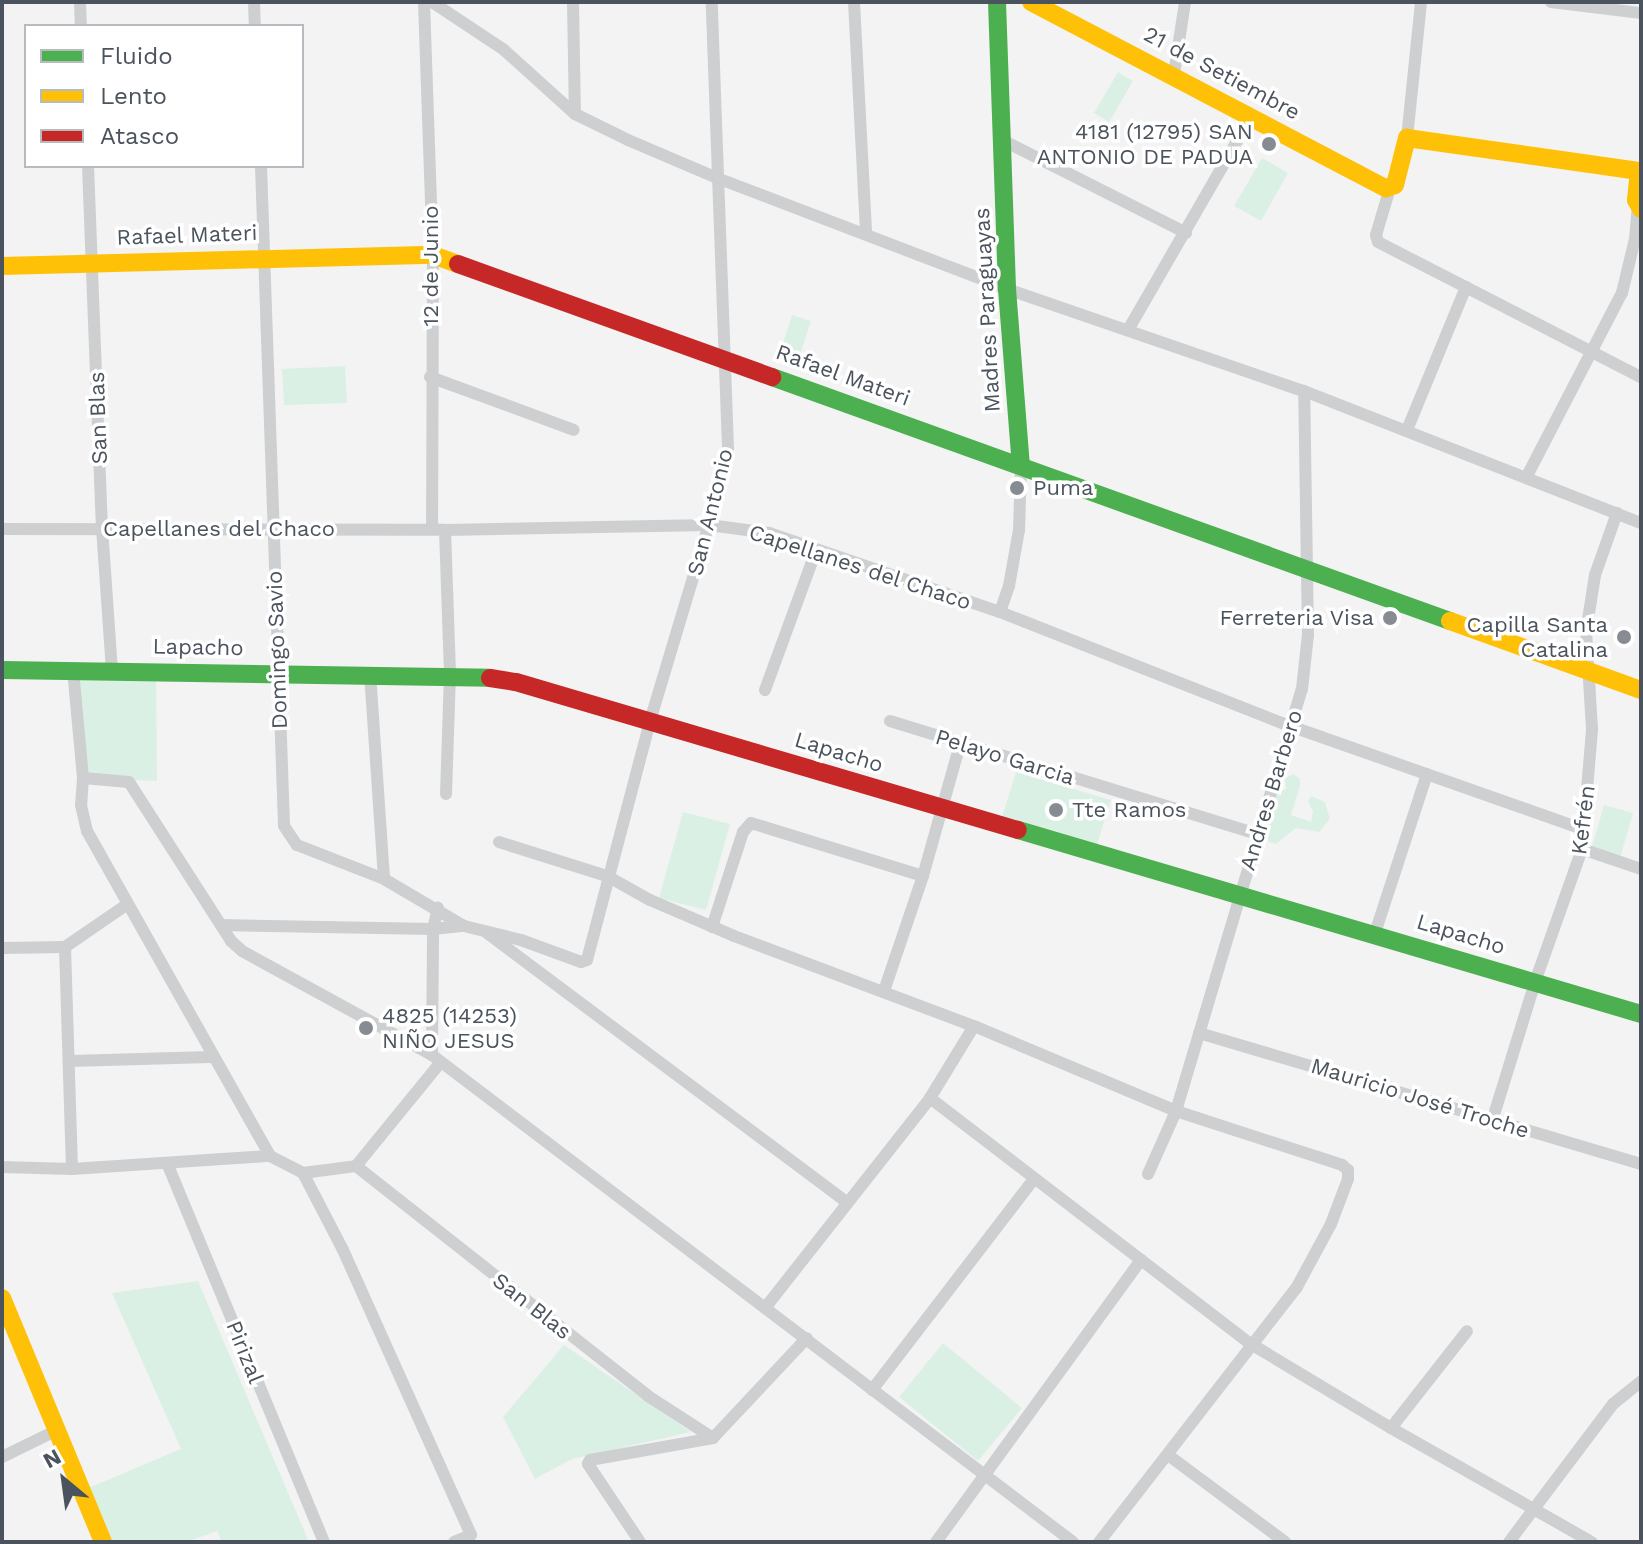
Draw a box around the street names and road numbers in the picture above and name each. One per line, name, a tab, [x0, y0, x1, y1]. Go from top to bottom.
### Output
street label: 21 de Setiembre	[1139, 21, 1305, 125]
street label: 12 de Junio	[418, 205, 444, 327]
street label: Madres Paraguayas	[968, 207, 1006, 413]
street label: Rafael Materi	[116, 219, 258, 251]
street label: Rafael Materi	[772, 338, 914, 412]
street label: San Blas	[83, 371, 113, 465]
street label: San Antonio	[681, 445, 739, 579]
street label: Capellanes del Chaco	[103, 516, 335, 542]
street label: Capellanes del Chaco	[745, 518, 975, 616]
street label: Domingo Savio	[261, 570, 293, 730]
street label: Lapacho	[152, 633, 244, 661]
street label: Andres Barbero	[1234, 707, 1308, 873]
street label: Pelayo Garcia	[932, 723, 1078, 791]
street label: Lapacho	[792, 726, 886, 778]
street label: Kefrén	[1566, 784, 1600, 856]
street label: Lapacho	[1414, 908, 1508, 960]
street label: Mauricio José Troche	[1307, 1052, 1533, 1144]
street label: San Blas	[487, 1267, 577, 1345]
street label: Pirizal	[221, 1317, 269, 1387]

